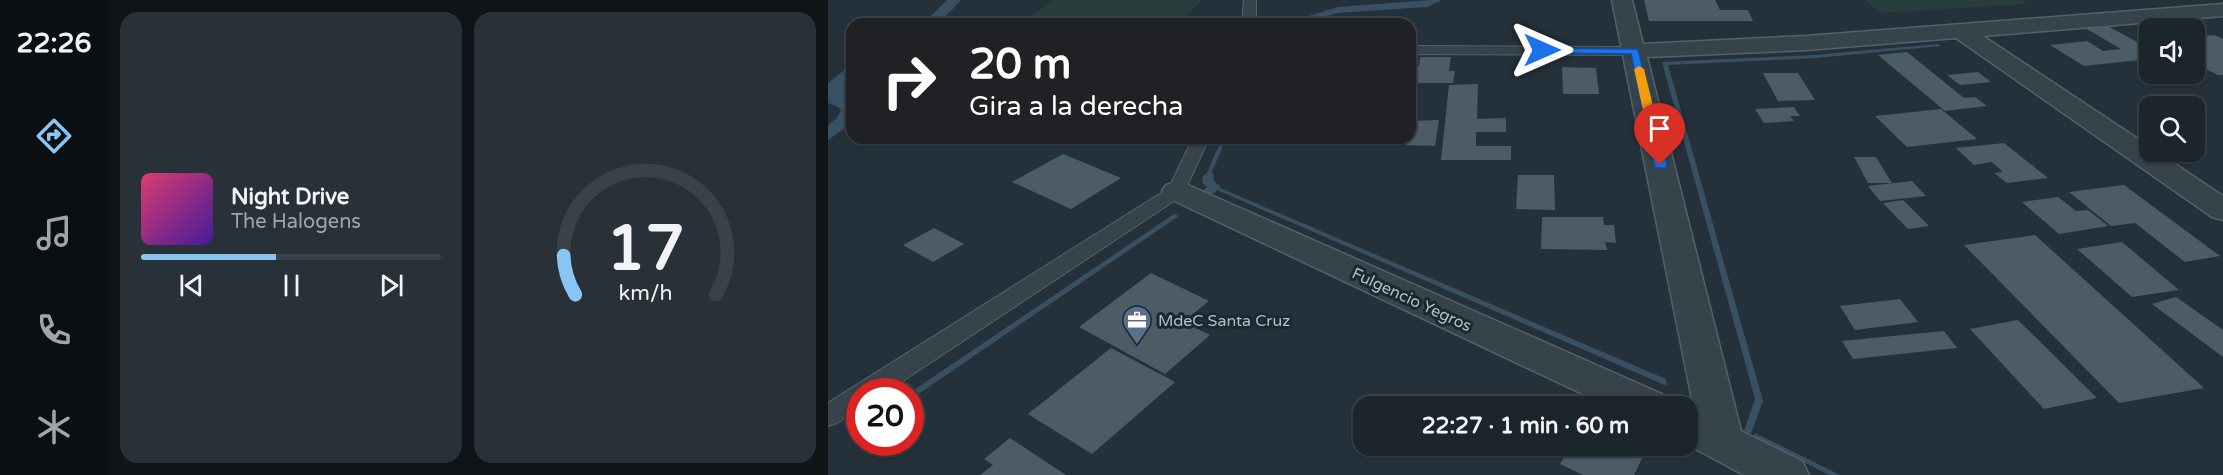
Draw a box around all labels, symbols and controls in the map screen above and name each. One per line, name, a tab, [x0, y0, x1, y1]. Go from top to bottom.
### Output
position arrow	[1510, 18, 1574, 82]
map controls	[2139, 18, 2205, 162]
button: sound	[2139, 18, 2205, 84]
text: 22:26	[17, 27, 91, 60]
text: 20 m	[969, 39, 1071, 90]
icon: right	[870, 42, 948, 120]
text: Gira a la derecha	[969, 90, 1183, 123]
button: search	[2139, 96, 2205, 162]
pin	[1634, 103, 1685, 165]
icon: arrive	[1643, 112, 1676, 145]
icon: directions	[33, 115, 75, 157]
text: Night Drive	[231, 184, 349, 210]
text: The Halogens	[231, 210, 361, 234]
icon: music	[33, 212, 75, 254]
text: 17	[606, 212, 684, 287]
street label: Fulgencio Yegros	[1349, 263, 1475, 336]
icon: previous	[175, 269, 208, 302]
icon: pause	[275, 269, 308, 302]
icon: next	[375, 269, 408, 302]
text: km/h	[618, 280, 672, 306]
office icon: MdeC Santa Cruz	[1121, 304, 1153, 346]
icon: phone	[33, 309, 75, 351]
place label: MdeC Santa Cruz	[1158, 311, 1290, 331]
speed limit sign: 20	[846, 378, 924, 456]
icon: climate	[33, 406, 75, 448]
text: 22:27 · 1 min · 60 m	[1422, 413, 1629, 439]

